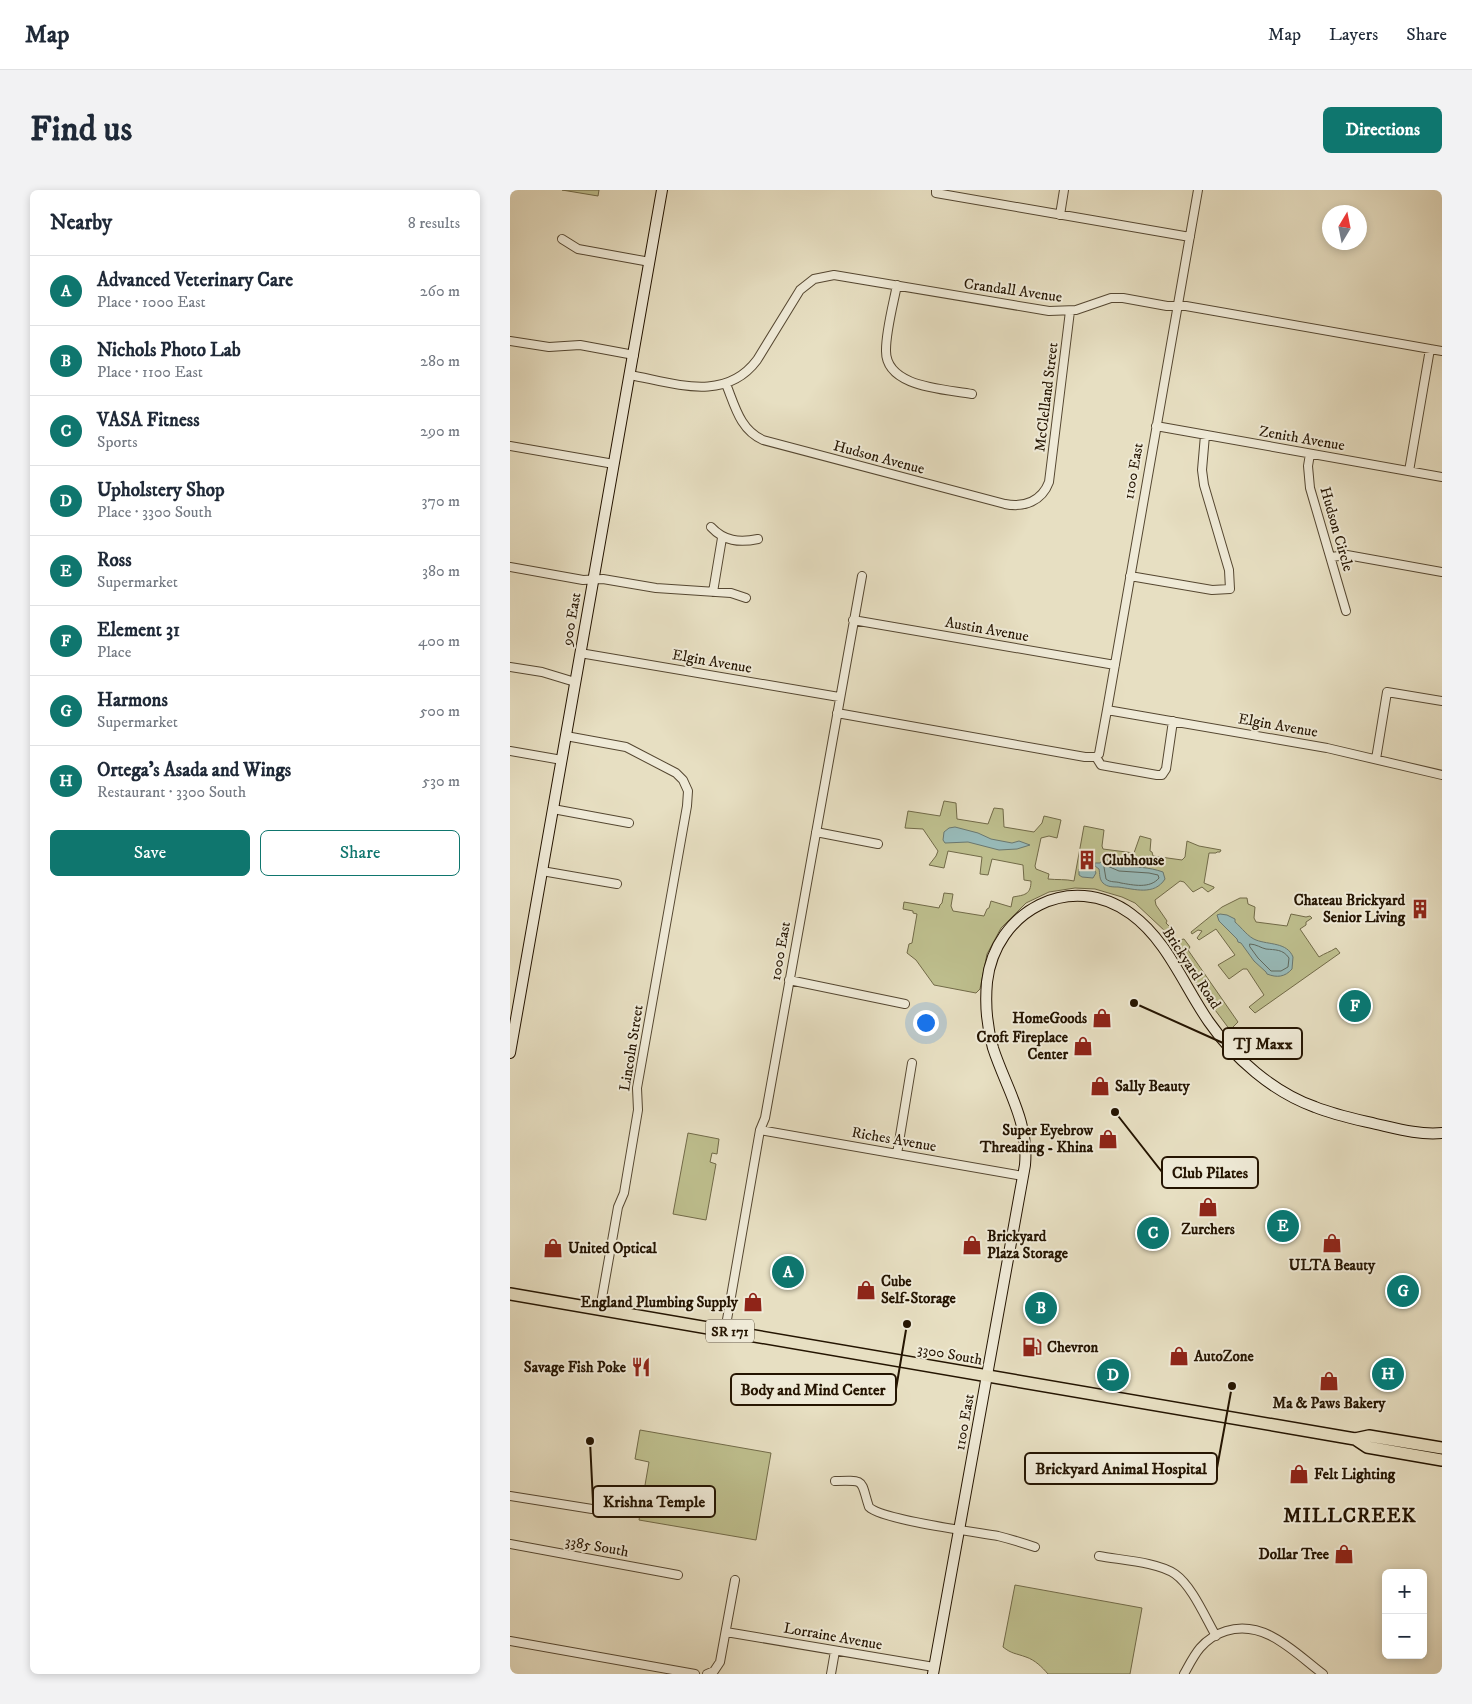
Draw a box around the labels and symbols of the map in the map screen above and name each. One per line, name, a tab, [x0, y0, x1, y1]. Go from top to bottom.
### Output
north arrow	[1322, 205, 1367, 250]
street label: Crandall Avenue	[963, 274, 1063, 307]
street label: McClelland Street	[1030, 341, 1063, 453]
street label: Zenith Avenue	[1258, 422, 1346, 455]
street label: Hudson Avenue	[831, 436, 927, 479]
street label: 1100 East	[1119, 441, 1148, 501]
street label: Hudson Circle	[1315, 485, 1358, 574]
street label: 900 East	[557, 591, 586, 648]
street label: Austin Avenue	[944, 613, 1030, 646]
street label: Elgin Avenue	[671, 645, 753, 678]
street label: Elgin Avenue	[1237, 709, 1319, 742]
building icon: Clubhouse	[1076, 849, 1098, 871]
place label: Clubhouse	[1102, 851, 1165, 870]
place label: Chateau Brickyard Senior Living	[1294, 891, 1406, 927]
building icon: Chateau Brickyard Senior Living	[1409, 898, 1431, 920]
street label: 1000 East	[766, 920, 795, 982]
street label: Brickyard Road	[1158, 924, 1225, 1013]
pin: F	[1339, 987, 1371, 1025]
street label: Lincoln Street	[615, 1003, 648, 1093]
shop icon: HomeGoods	[1091, 1007, 1113, 1029]
place label: HomeGoods	[1012, 1009, 1087, 1028]
your location	[913, 1010, 939, 1036]
place label: Croft Fireplace Center	[977, 1028, 1069, 1064]
callout: TJ Maxx	[1223, 1028, 1302, 1059]
text: TJ Maxx	[1232, 1034, 1293, 1054]
shop icon: Croft Fireplace Center	[1072, 1035, 1094, 1057]
shop icon: Sally Beauty	[1089, 1075, 1111, 1097]
place label: Sally Beauty	[1115, 1077, 1191, 1096]
place label: Super Eyebrow Threading - Khina	[979, 1121, 1094, 1157]
street label: Riches Avenue	[850, 1123, 938, 1156]
shop icon: Super Eyebrow Threading - Khina	[1097, 1128, 1119, 1150]
callout: Club Pilates	[1162, 1157, 1258, 1188]
text: Club Pilates	[1172, 1163, 1249, 1183]
shop icon: Zurchers	[1197, 1196, 1219, 1218]
pin: E	[1267, 1207, 1299, 1245]
pin: C	[1137, 1214, 1169, 1252]
place label: Zurchers	[1181, 1220, 1235, 1239]
place label: Brickyard Plaza Storage	[987, 1227, 1069, 1263]
shop icon: ULTA Beauty	[1321, 1232, 1343, 1254]
shop icon: Brickyard Plaza Storage	[961, 1234, 983, 1256]
shop icon: United Optical	[542, 1237, 564, 1259]
place label: United Optical	[568, 1239, 657, 1258]
pin: A	[772, 1253, 804, 1291]
place label: ULTA Beauty	[1289, 1256, 1376, 1275]
place label: Cube Self-Storage	[881, 1272, 957, 1308]
pin: G	[1387, 1272, 1419, 1310]
shop icon: Cube Self-Storage	[855, 1279, 877, 1301]
pin: B	[1025, 1289, 1057, 1327]
shop icon: England Plumbing Supply	[742, 1291, 764, 1313]
place label: England Plumbing Supply	[581, 1293, 739, 1312]
road number: SR 171	[706, 1320, 754, 1342]
fuel station icon: Chevron	[1021, 1336, 1043, 1358]
place label: Chevron	[1047, 1338, 1098, 1357]
street label: 3300 South	[916, 1339, 984, 1370]
shop icon: AutoZone	[1168, 1345, 1190, 1367]
place label: AutoZone	[1193, 1347, 1254, 1366]
pin: H	[1372, 1355, 1404, 1393]
restaurant icon: Savage Fish Poke	[630, 1356, 652, 1378]
pin: D	[1097, 1356, 1129, 1394]
place label: Savage Fish Poke	[524, 1358, 627, 1377]
shop icon: Ma & Paws Bakery	[1318, 1370, 1340, 1392]
callout: Body and Mind Center	[731, 1374, 896, 1405]
text: Body and Mind Center	[740, 1380, 887, 1400]
street label: 1100 East	[950, 1392, 979, 1452]
place label: Ma & Paws Bakery	[1273, 1394, 1386, 1413]
callout: Brickyard Animal Hospital	[1025, 1453, 1217, 1484]
text: Brickyard Animal Hospital	[1035, 1459, 1208, 1479]
shop icon: Felt Lighting	[1288, 1463, 1310, 1485]
place label: Felt Lighting	[1314, 1465, 1396, 1484]
callout: Krishna Temple	[593, 1486, 715, 1517]
text: Krishna Temple	[603, 1492, 705, 1512]
district label: MILLCREEK	[1283, 1504, 1417, 1529]
street label: 3385 South	[564, 1532, 630, 1561]
shop icon: Dollar Tree	[1333, 1543, 1355, 1565]
place label: Dollar Tree	[1259, 1545, 1330, 1564]
street label: Lorraine Avenue	[782, 1618, 884, 1655]

